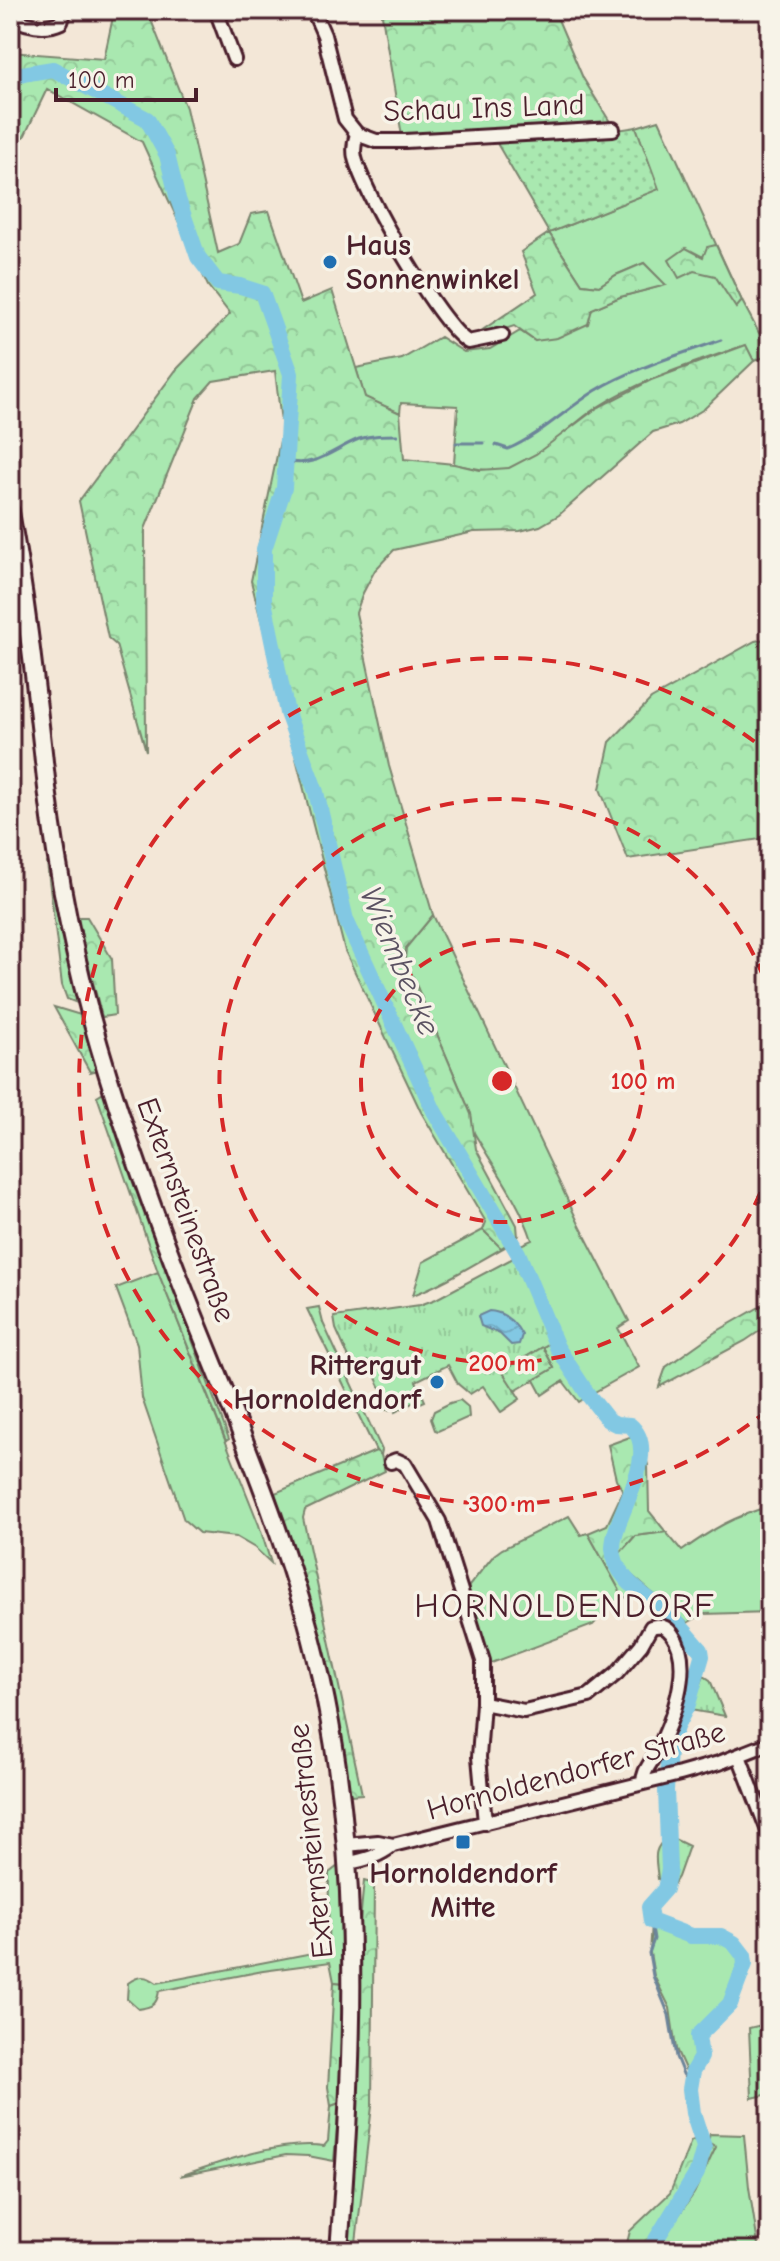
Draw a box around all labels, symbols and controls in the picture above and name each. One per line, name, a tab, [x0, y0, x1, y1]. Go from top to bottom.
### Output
scale bar	[56, 52, 196, 102]
text: 100 m	[68, 66, 135, 94]
street label: Schau Ins Land	[383, 87, 585, 129]
place label: Haus Sonnenwinkel	[346, 228, 520, 297]
marker: Haus Sonnenwinkel	[321, 253, 339, 271]
water label: Wiembecke	[352, 881, 448, 1041]
centre of rings	[488, 1067, 516, 1095]
text: 100 m	[611, 1067, 675, 1095]
street label: Externsteinestraße	[129, 1093, 243, 1327]
place label: Rittergut Hornoldendorf	[234, 1348, 422, 1417]
text: 200 m	[468, 1349, 536, 1377]
marker: Rittergut Hornoldendorf	[428, 1373, 446, 1391]
text: 300 m	[469, 1490, 535, 1518]
district label: HORNOLDENDORF	[414, 1586, 716, 1626]
street label: Hornoldendorfer Straße	[423, 1714, 729, 1828]
street label: Externsteinestraße	[281, 1722, 341, 1960]
marker: Hornoldendorf Mitte	[454, 1833, 472, 1851]
place label: Hornoldendorf Mitte	[369, 1856, 558, 1925]

